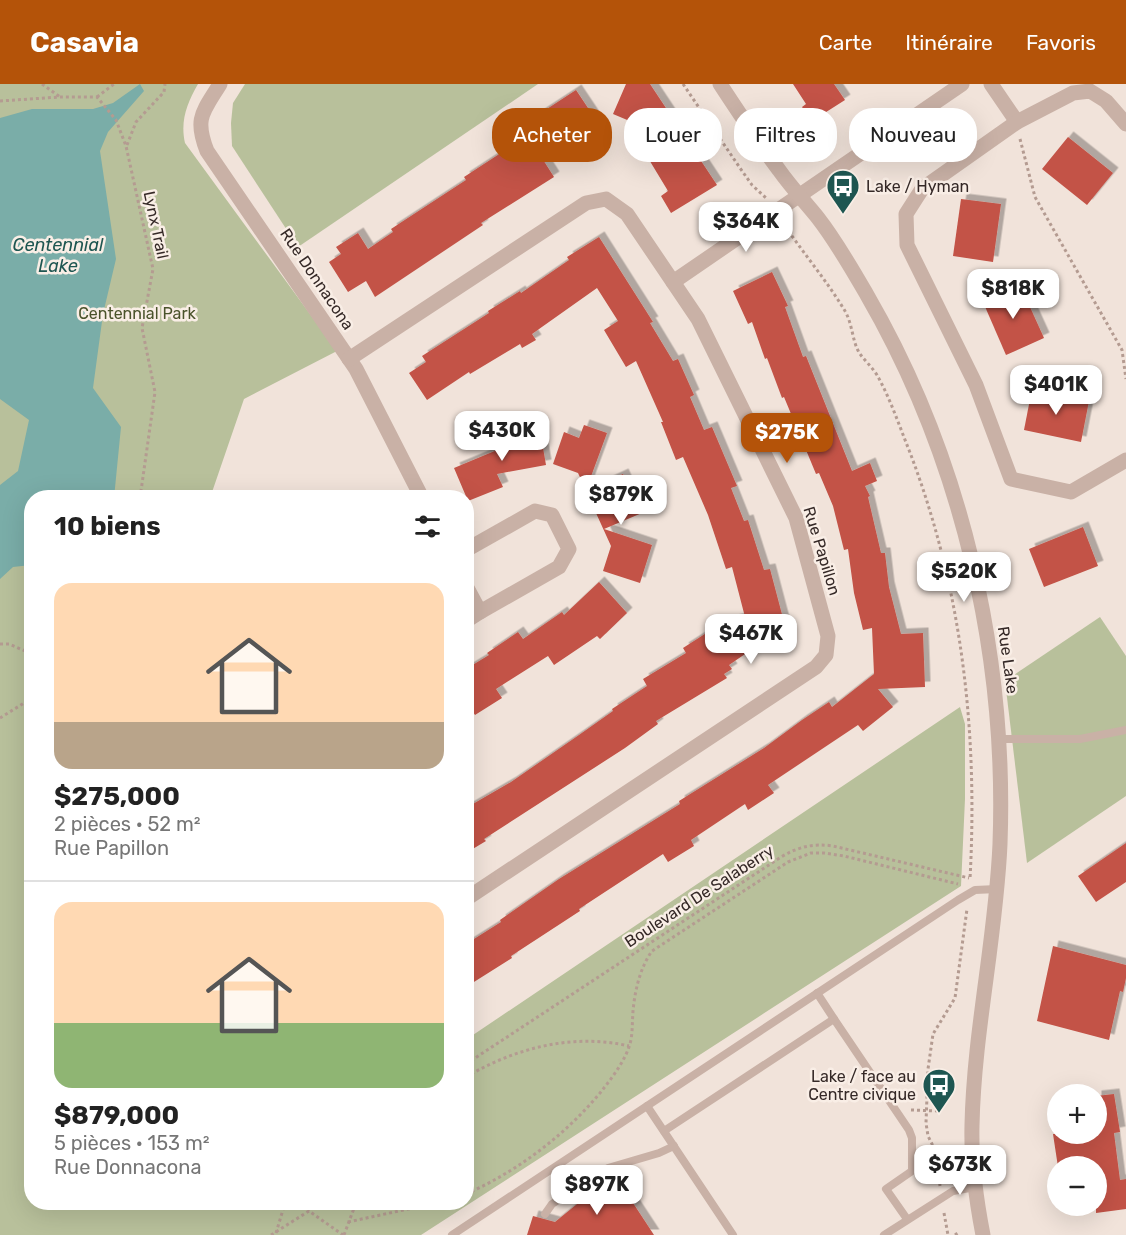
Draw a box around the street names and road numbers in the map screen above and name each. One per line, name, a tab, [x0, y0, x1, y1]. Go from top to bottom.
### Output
street label: Lynx Trail	[140, 189, 172, 261]
street label: Rue Donnacona	[276, 225, 358, 333]
street label: Rue Papillon	[799, 504, 845, 598]
street label: Rue Lake	[994, 625, 1022, 695]
street label: Boulevard De Salaberry	[621, 841, 777, 951]

